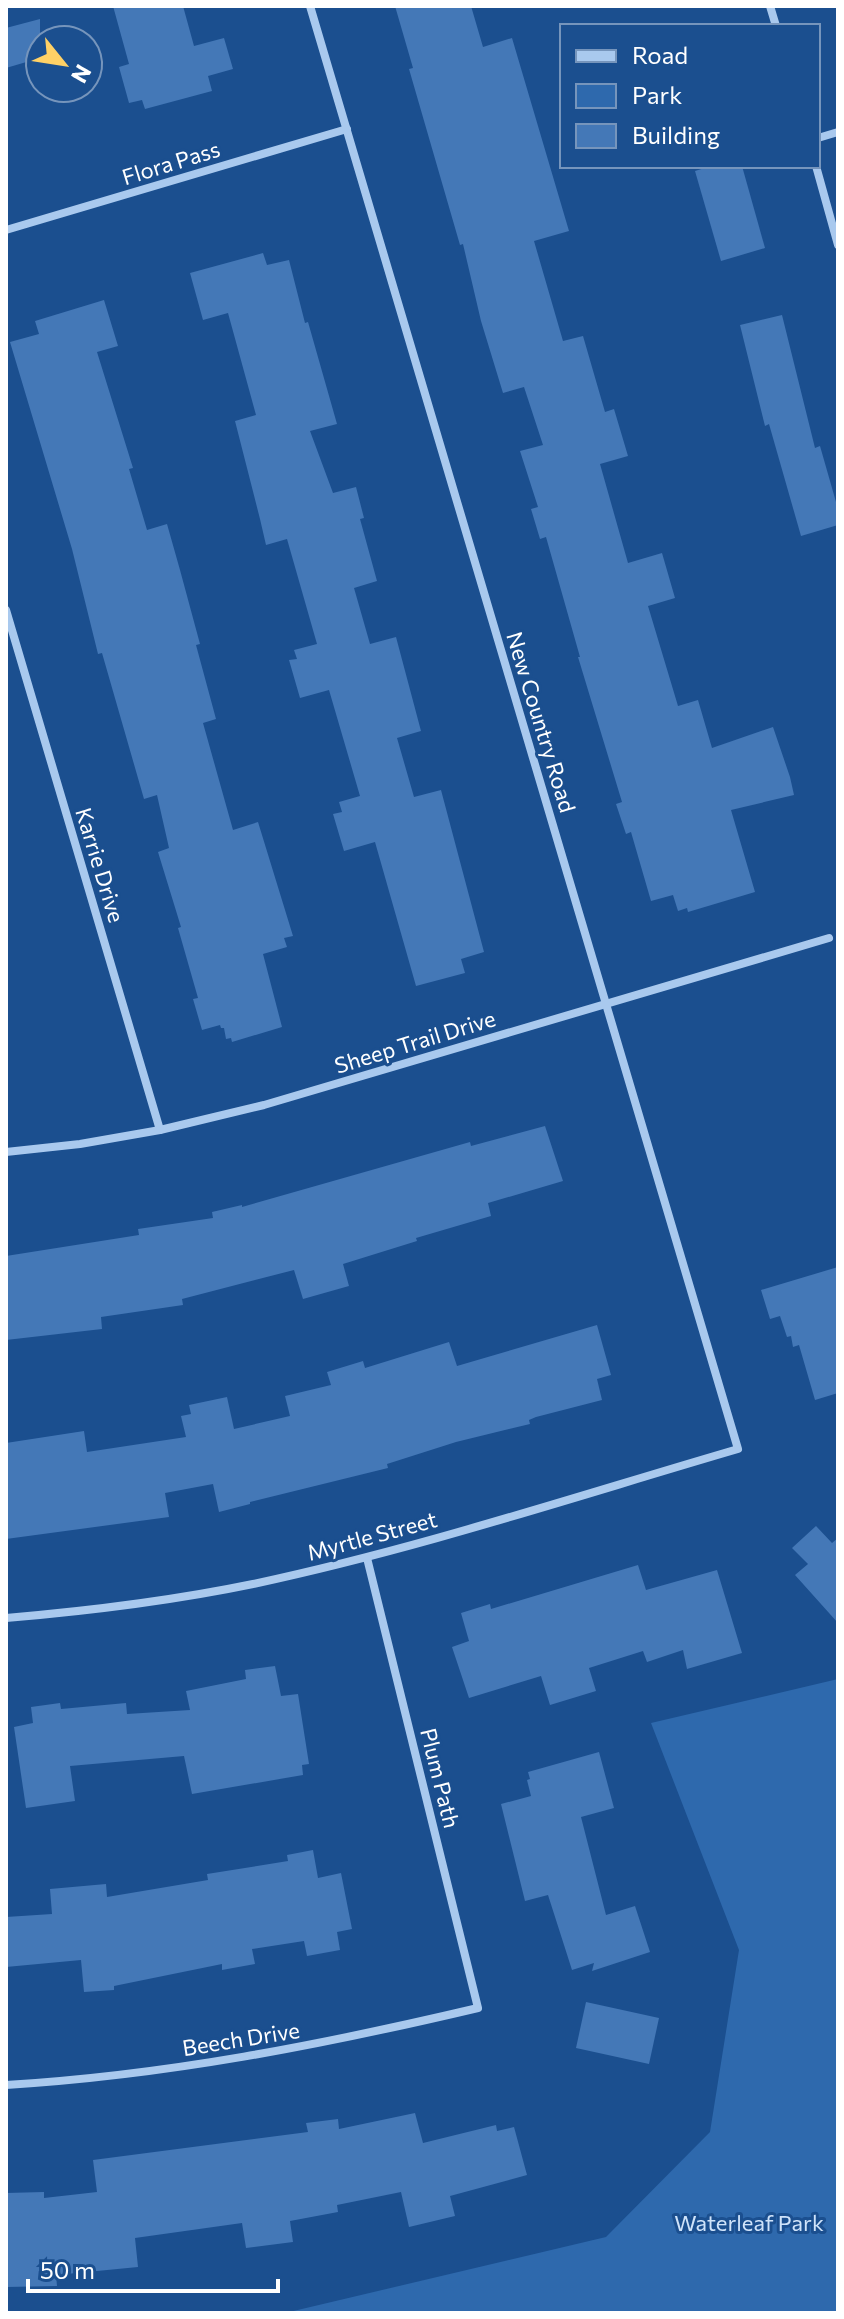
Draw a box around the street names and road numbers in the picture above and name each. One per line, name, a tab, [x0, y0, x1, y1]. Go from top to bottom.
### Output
street label: Flora Pass	[119, 135, 223, 190]
street label: New Country Road	[501, 628, 582, 816]
street label: Karrie Drive	[70, 804, 131, 925]
street label: Sheep Trail Drive	[331, 1004, 499, 1079]
street label: Myrtle Street	[304, 1505, 440, 1566]
street label: Plum Path	[415, 1725, 466, 1831]
street label: Beech Drive	[180, 2016, 301, 2061]

